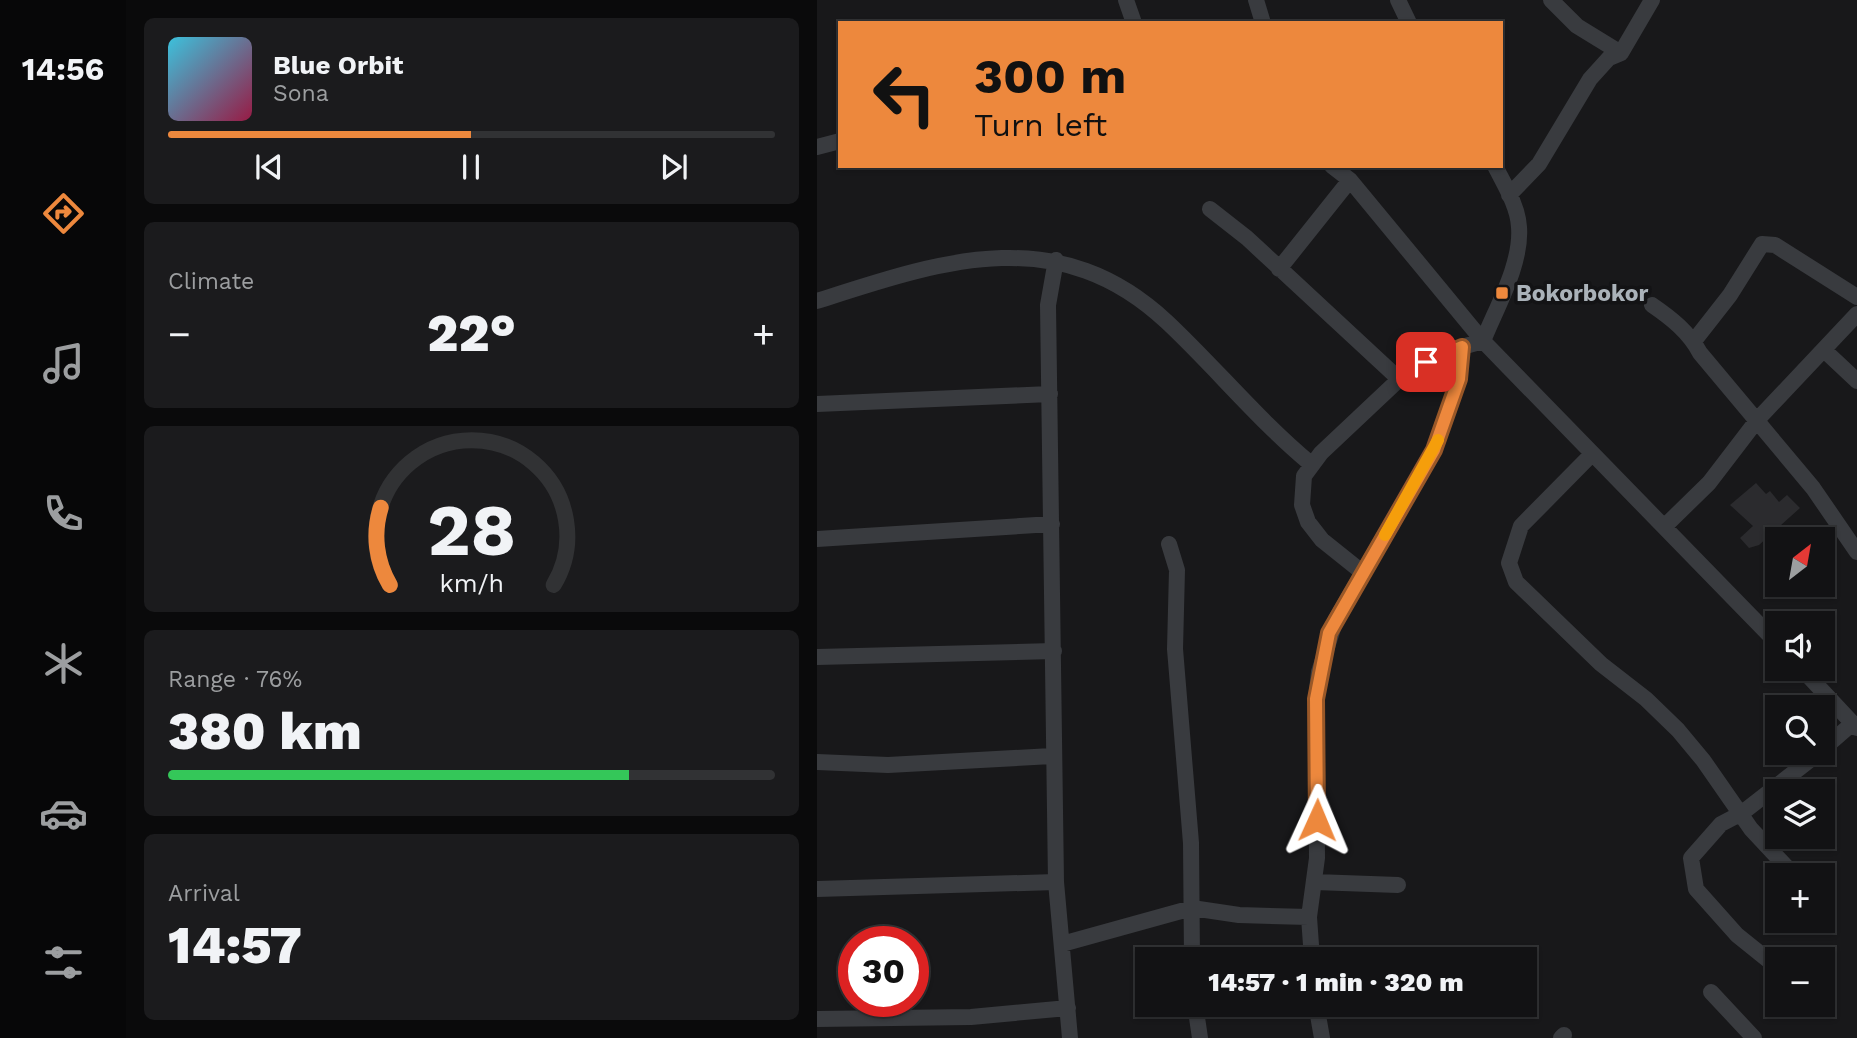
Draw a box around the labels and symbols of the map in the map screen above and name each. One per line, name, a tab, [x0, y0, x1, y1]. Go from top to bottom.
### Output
place label: Bokorbokor	[1516, 280, 1649, 307]
marker: Bokorbokor	[1494, 285, 1510, 301]
pin	[1396, 332, 1456, 392]
north arrow	[1765, 527, 1835, 597]
position arrow	[1280, 783, 1354, 857]
speed limit sign: 30	[838, 926, 929, 1017]

